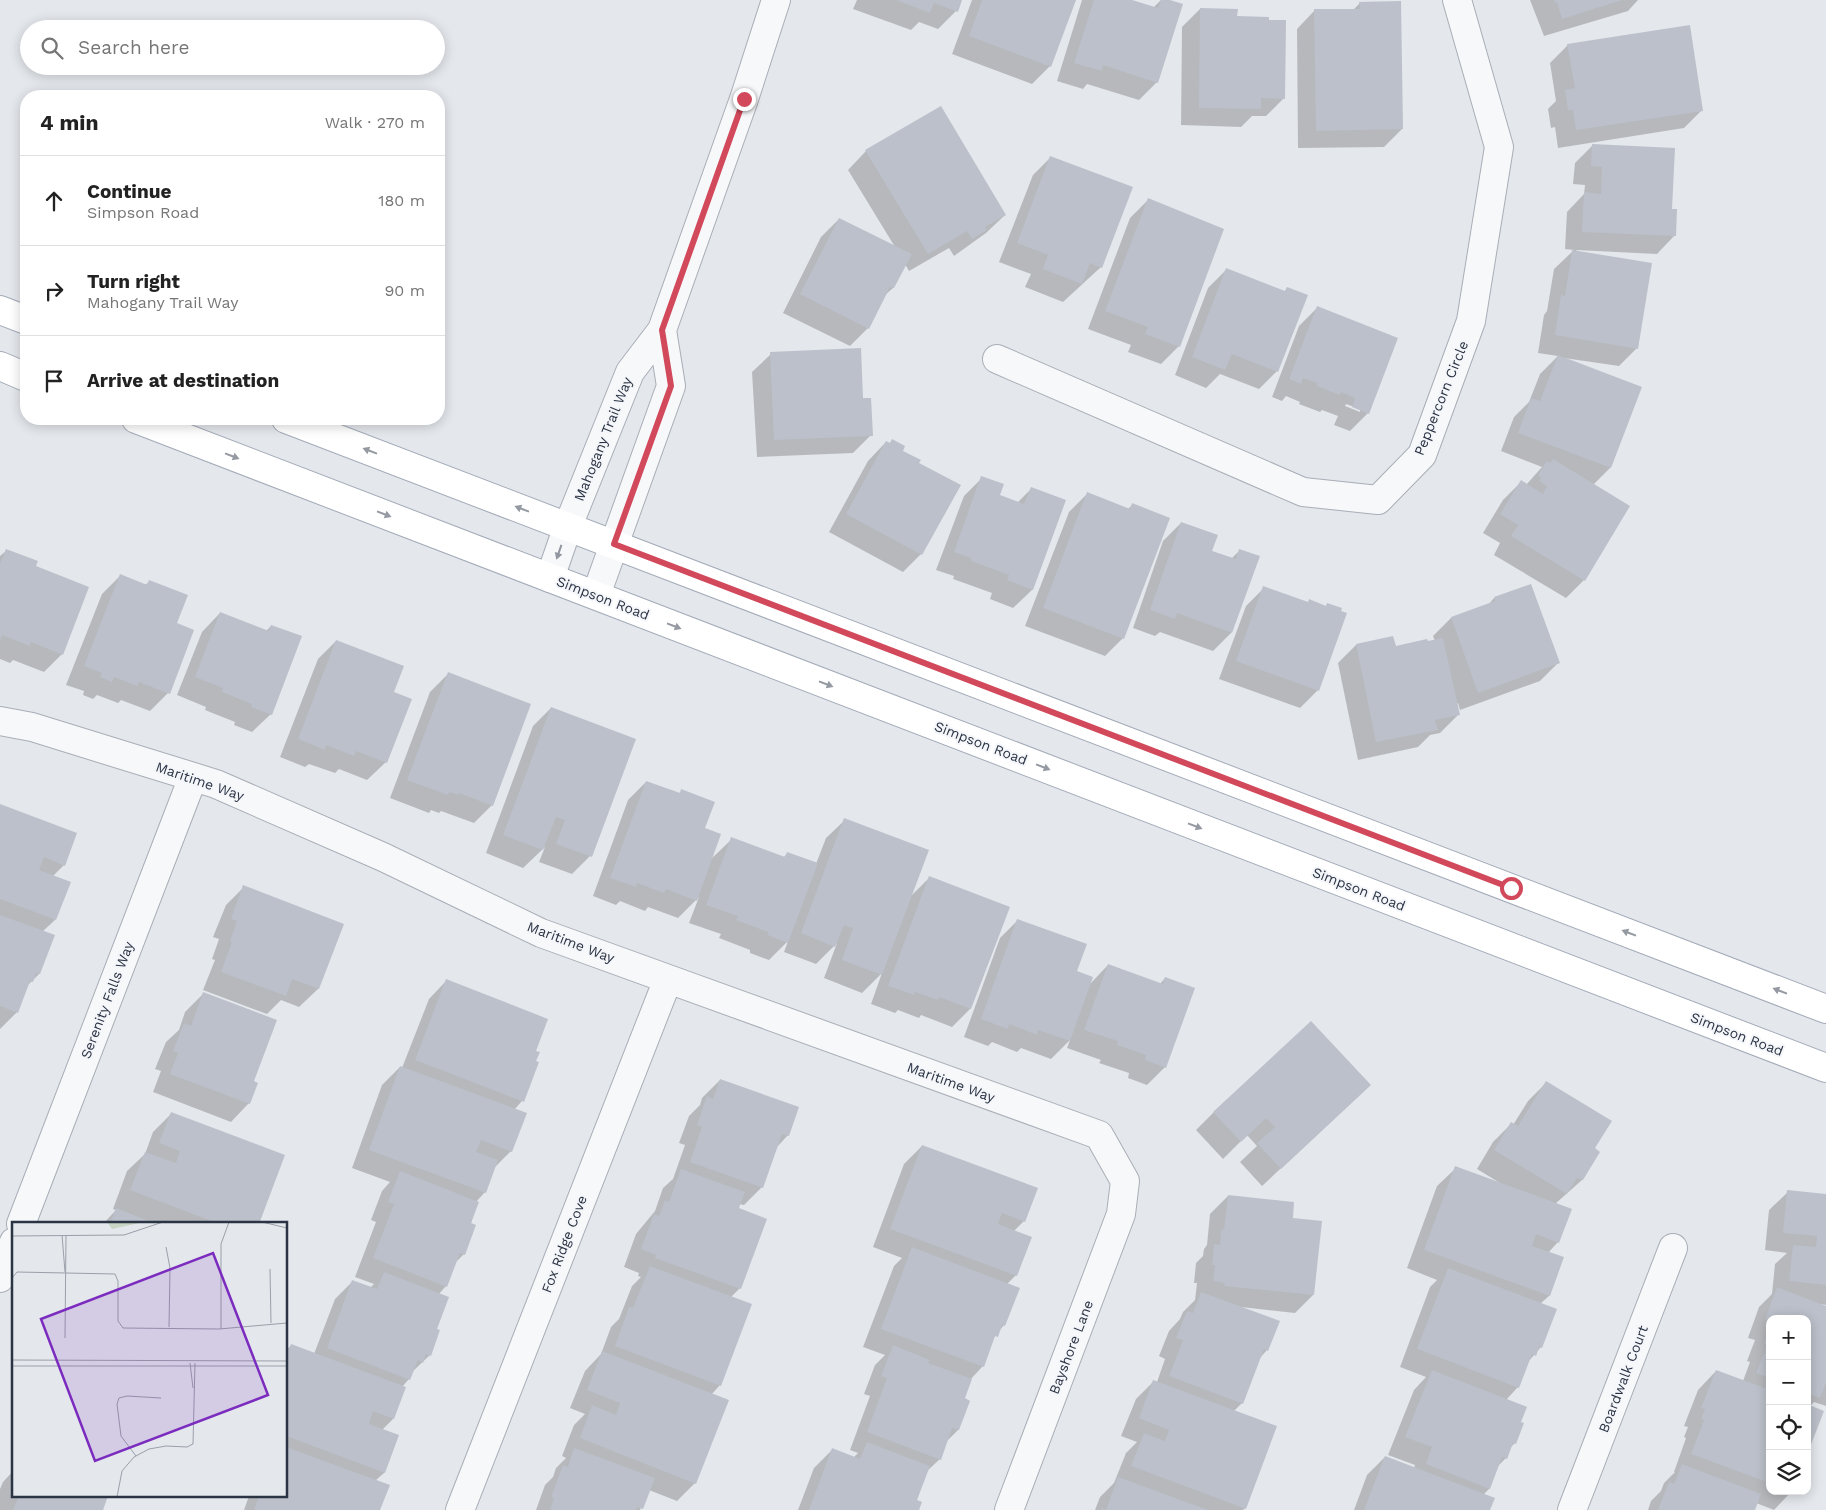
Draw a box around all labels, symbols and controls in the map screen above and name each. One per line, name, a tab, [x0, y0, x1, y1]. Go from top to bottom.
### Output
search box	[20, 20, 445, 75]
icon: search	[38, 34, 66, 62]
text: Search here	[78, 36, 189, 59]
route end	[733, 88, 756, 111]
text: 4 min	[40, 110, 98, 135]
text: Walk · 270 m	[325, 113, 425, 132]
text: Continue	[87, 180, 171, 203]
icon: ahead	[40, 187, 68, 215]
text: 180 m	[378, 191, 425, 210]
text: Simpson Road	[87, 203, 199, 222]
text: Turn right	[87, 270, 180, 293]
icon: right	[40, 277, 68, 305]
text: 90 m	[384, 281, 425, 300]
text: Mahogany Trail Way	[87, 293, 238, 312]
street label: Peppercorn Circle	[1411, 338, 1471, 458]
icon: arrive	[40, 367, 68, 395]
text: Arrive at destination	[87, 369, 279, 392]
street label: Mahogany Trail Way	[571, 374, 636, 503]
one-way arrow	[362, 447, 377, 455]
one-way arrow	[225, 452, 239, 460]
one-way arrow	[514, 505, 529, 513]
one-way arrow	[377, 510, 392, 518]
one-way arrow	[555, 545, 563, 560]
street label: Simpson Road	[554, 573, 652, 623]
one-way arrow	[667, 622, 682, 630]
one-way arrow	[819, 680, 834, 688]
street label: Simpson Road	[932, 718, 1030, 768]
street label: Maritime Way	[154, 758, 247, 804]
one-way arrow	[1036, 763, 1051, 771]
one-way arrow	[1188, 822, 1202, 830]
street label: Simpson Road	[1310, 864, 1408, 914]
route start	[1500, 877, 1523, 900]
street label: Maritime Way	[525, 918, 618, 966]
one-way arrow	[1622, 929, 1636, 937]
street label: Serenity Falls Way	[77, 938, 137, 1061]
one-way arrow	[1773, 987, 1788, 995]
street label: Simpson Road	[1688, 1009, 1786, 1059]
street label: Maritime Way	[905, 1059, 998, 1106]
street label: Fox Ridge Cove	[538, 1193, 590, 1295]
inset map	[12, 1222, 288, 1498]
street label: Bayshore Lane	[1046, 1298, 1096, 1396]
map controls	[1766, 1315, 1811, 1495]
button: +	[1766, 1315, 1811, 1360]
street label: Boardwalk Court	[1595, 1323, 1651, 1435]
button: −	[1766, 1360, 1811, 1405]
button: locate	[1766, 1405, 1811, 1450]
button: layers	[1766, 1450, 1811, 1495]

